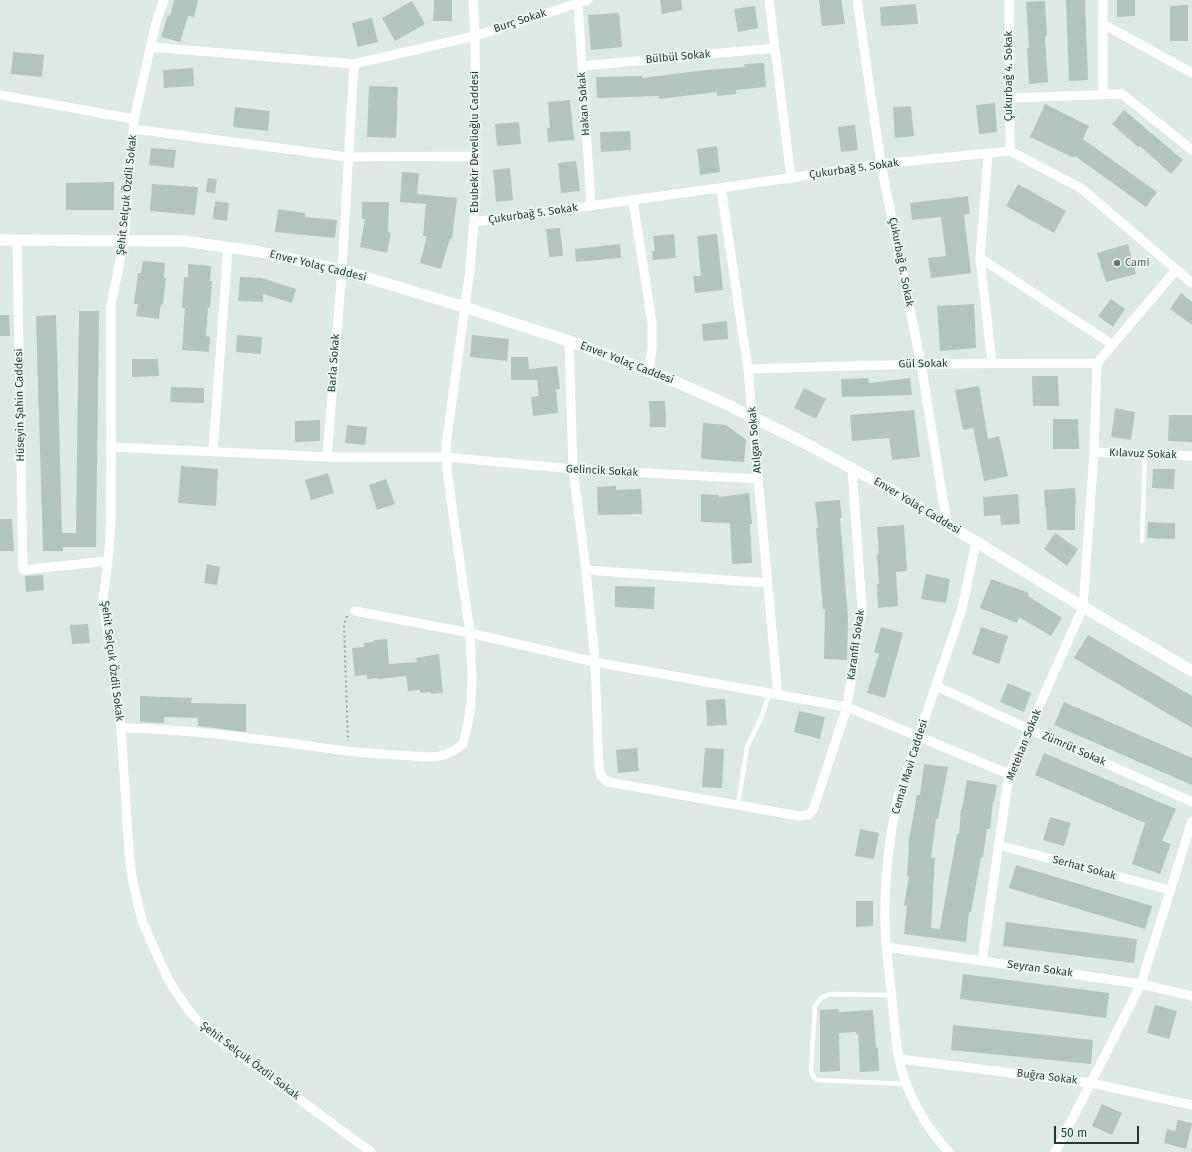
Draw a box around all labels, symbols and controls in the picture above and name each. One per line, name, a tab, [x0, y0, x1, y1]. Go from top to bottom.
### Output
street label: Burç Sokak	[492, 6, 548, 36]
street label: Çukurbağ 4. Sokak	[1002, 31, 1016, 121]
street label: Bülbül Sokak	[645, 48, 711, 66]
street label: Ebubekir Develioğlu Caddesi	[468, 71, 482, 213]
street label: Hakan Sokak	[575, 72, 593, 136]
street label: Şehit Selçuk Özdil Sokak	[114, 134, 140, 256]
street label: Çukurbağ 5. Sokak	[808, 156, 900, 182]
street label: Çukurbağ 5. Sokak	[487, 201, 579, 227]
street label: Çukurbağ 6. Sokak	[886, 216, 916, 308]
street label: Enver Yolaç Caddesi	[268, 248, 368, 284]
place label: Cami	[1125, 256, 1150, 270]
marker: Cami	[1112, 258, 1122, 268]
street label: Barla Sokak	[325, 333, 343, 393]
street label: Enver Yolaç Caddesi	[578, 339, 676, 387]
street label: Hüseyin Şahin Caddesi	[12, 348, 28, 462]
street label: Gül Sokak	[898, 357, 948, 371]
street label: Atılgan Sokak	[746, 406, 764, 474]
street label: Kılavuz Sokak	[1109, 446, 1177, 462]
street label: Gelincik Sokak	[566, 463, 638, 479]
street label: Enver Yolaç Caddesi	[871, 475, 963, 537]
street label: Şehit Selçuk Özdil Sokak	[98, 600, 126, 722]
street label: Karanfil Sokak	[845, 609, 867, 681]
street label: Metehan Sokak	[1004, 707, 1044, 783]
street label: Cemal Mavi Caddesi	[889, 718, 931, 816]
street label: Zümrüt Sokak	[1040, 729, 1108, 769]
street label: Serhat Sokak	[1051, 853, 1117, 883]
street label: Seyran Sokak	[1006, 958, 1074, 980]
street label: Şehit Selçuk Özdil Sokak	[198, 1019, 302, 1103]
street label: Buğra Sokak	[1016, 1067, 1078, 1087]
scale bar	[1056, 1118, 1141, 1144]
text: 50 m	[1061, 1126, 1087, 1140]

